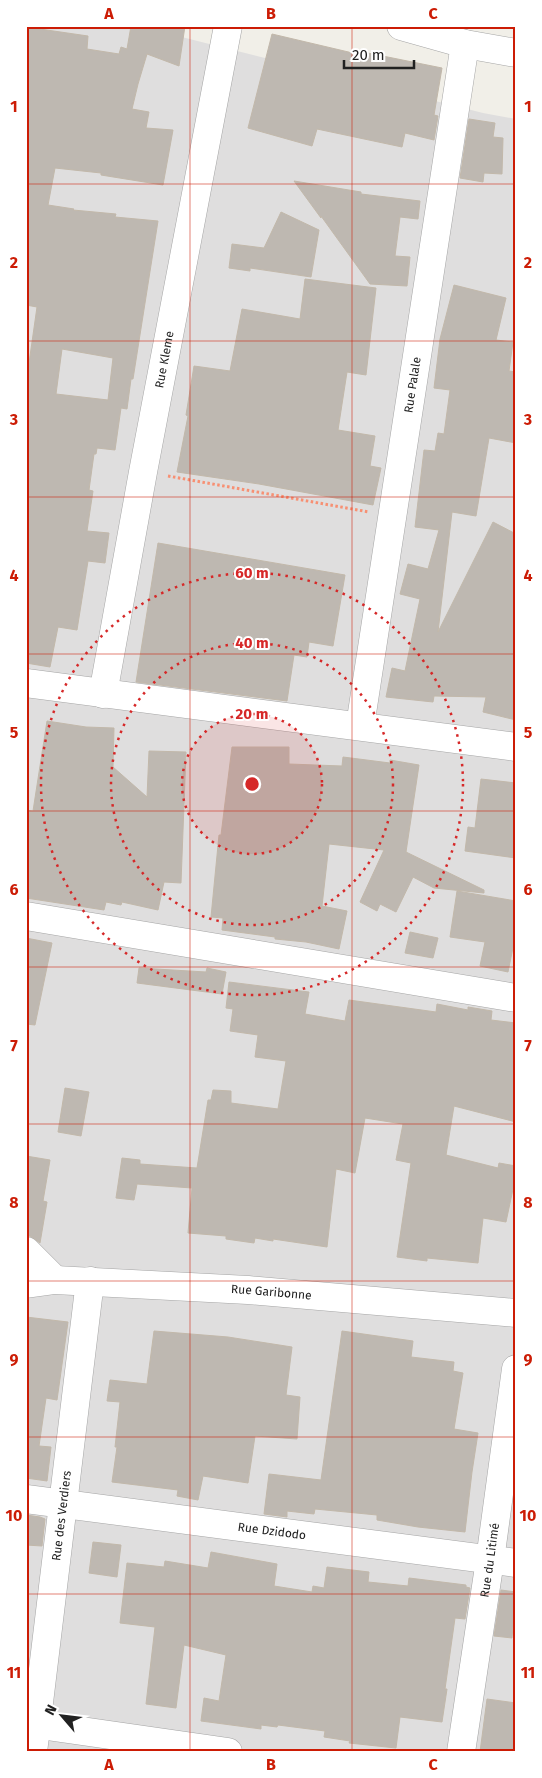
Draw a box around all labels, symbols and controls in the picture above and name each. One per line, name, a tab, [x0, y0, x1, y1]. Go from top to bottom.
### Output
text: A	[103, 4, 114, 23]
text: B	[266, 4, 276, 23]
text: C	[428, 4, 438, 23]
scale bar	[344, 38, 414, 70]
text: 20 m	[352, 46, 385, 64]
text: 1	[10, 97, 18, 116]
text: 1	[524, 97, 532, 116]
text: 2	[10, 253, 18, 272]
text: 2	[524, 253, 532, 272]
street label: Rue Kleme	[152, 330, 177, 389]
street label: Rue Palale	[401, 356, 424, 414]
text: 3	[9, 410, 18, 429]
text: 3	[523, 410, 532, 429]
text: 60 m	[235, 564, 269, 582]
text: 4	[9, 566, 19, 585]
text: 4	[523, 566, 533, 585]
text: 40 m	[235, 634, 269, 652]
text: 20 m	[236, 705, 268, 723]
text: 5	[10, 723, 19, 742]
text: 5	[524, 723, 533, 742]
centre of rings	[243, 775, 261, 793]
text: 6	[9, 880, 19, 899]
text: 6	[523, 880, 533, 899]
text: 7	[10, 1036, 18, 1055]
text: 7	[524, 1036, 532, 1055]
text: 8	[9, 1193, 19, 1212]
text: 8	[523, 1193, 533, 1212]
street label: Rue Garibonne	[231, 1282, 312, 1302]
text: 9	[10, 1350, 19, 1369]
text: 9	[524, 1350, 533, 1369]
street label: Rue des Verdiers	[49, 1469, 74, 1562]
text: 10	[6, 1506, 22, 1525]
text: 10	[520, 1506, 536, 1525]
street label: Rue Dzidodo	[237, 1520, 307, 1543]
street label: Rue du Litimé	[477, 1522, 502, 1598]
text: 11	[7, 1663, 21, 1682]
text: 11	[521, 1663, 535, 1682]
north arrow	[38, 1690, 88, 1740]
text: N	[41, 1702, 61, 1718]
text: A	[103, 1755, 114, 1774]
text: B	[266, 1755, 276, 1774]
text: C	[428, 1755, 438, 1774]

